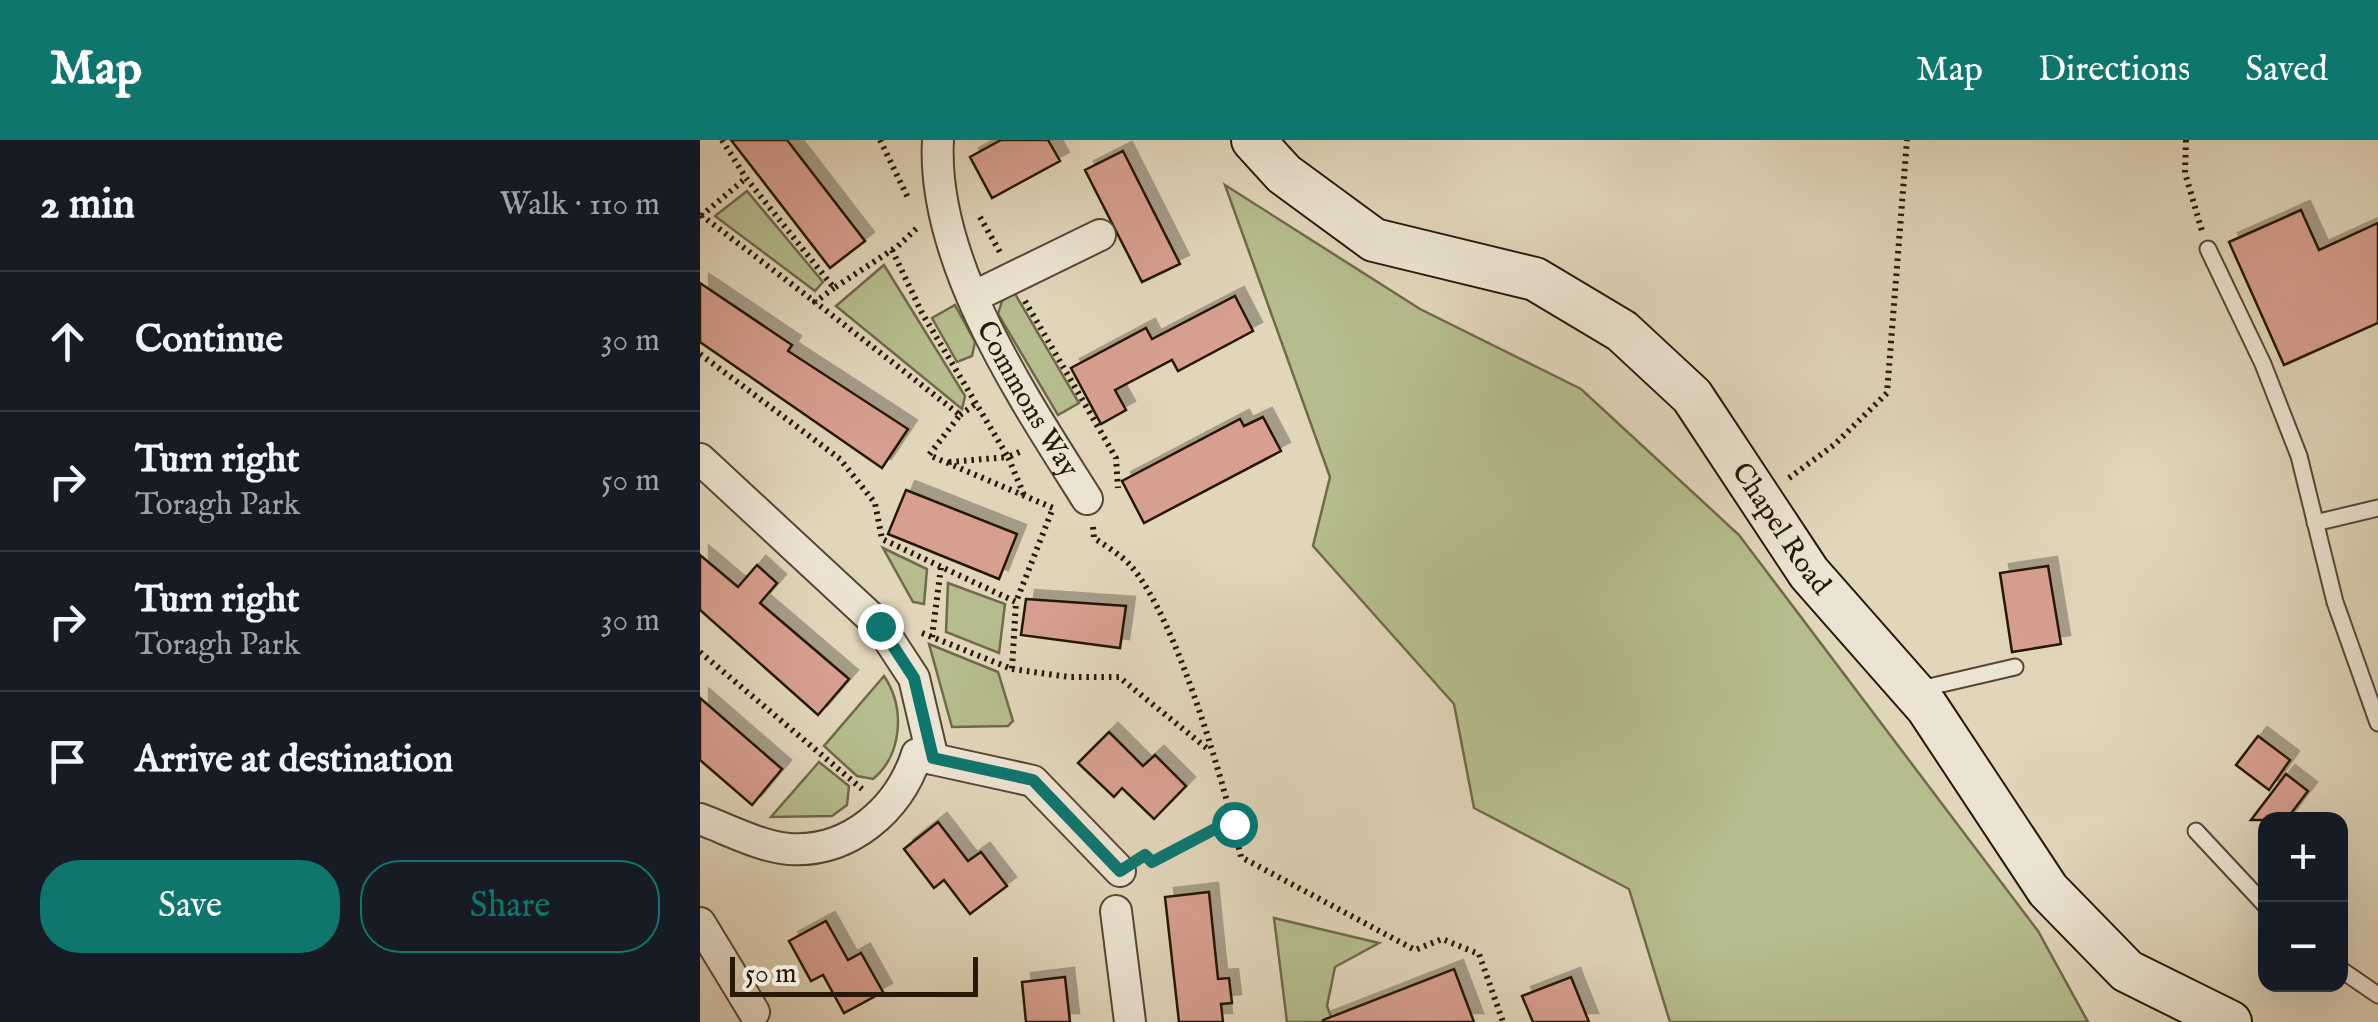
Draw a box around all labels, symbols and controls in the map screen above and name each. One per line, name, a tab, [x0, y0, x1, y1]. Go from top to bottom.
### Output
text: Map	[50, 40, 142, 100]
text: Map	[1916, 48, 1983, 93]
text: Directions	[2038, 48, 2190, 93]
text: Saved	[2245, 48, 2328, 93]
text: 2 min	[40, 179, 135, 232]
text: Walk · 110 m	[500, 185, 660, 226]
icon: ahead	[40, 314, 95, 369]
street label: Commons Way	[968, 315, 1086, 484]
text: Continue	[135, 317, 283, 365]
text: 30 m	[601, 321, 660, 362]
text: Turn right	[135, 437, 299, 485]
icon: right	[40, 454, 95, 509]
street label: Chapel Road	[1724, 456, 1838, 602]
text: 50 m	[601, 461, 660, 502]
text: Toragh Park	[135, 485, 300, 526]
text: Turn right	[135, 577, 299, 625]
icon: right	[40, 594, 95, 649]
text: 30 m	[601, 601, 660, 642]
route end	[858, 604, 904, 650]
text: Toragh Park	[135, 625, 300, 666]
icon: arrive	[40, 734, 95, 789]
text: Arrive at destination	[135, 737, 453, 785]
route start	[1212, 802, 1258, 848]
map controls	[2258, 812, 2348, 992]
button: +	[2258, 812, 2348, 902]
button: Save	[40, 860, 340, 953]
button: Share	[360, 860, 660, 953]
button: −	[2258, 902, 2348, 992]
scale bar	[730, 952, 978, 996]
text: 50 m	[745, 957, 797, 992]

